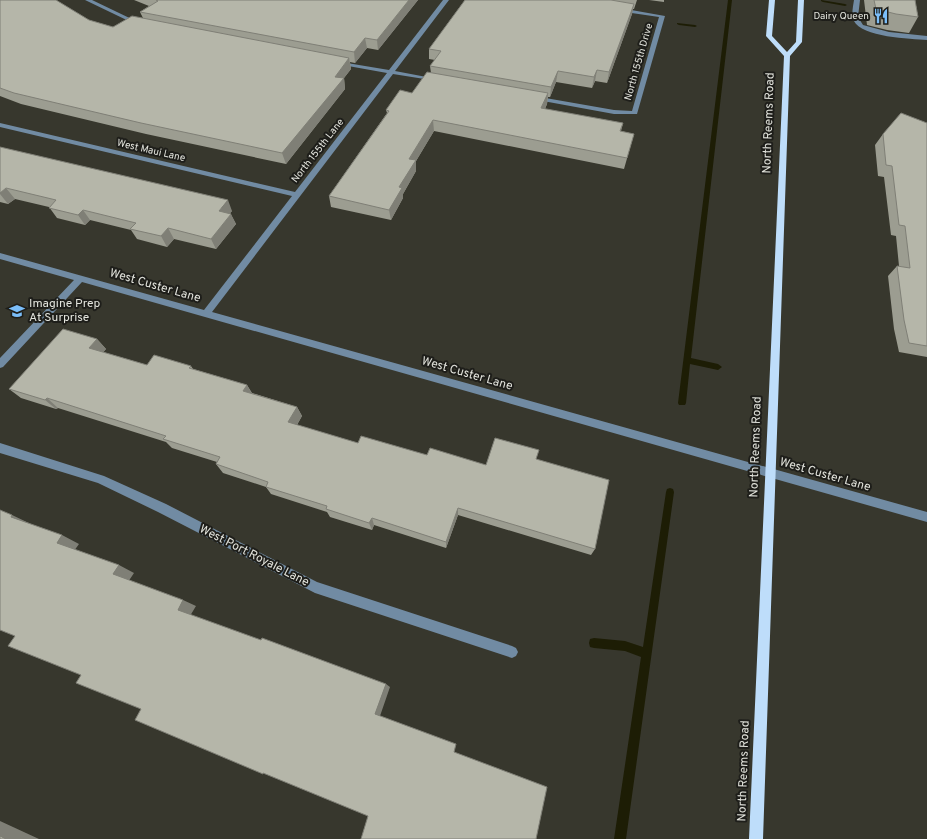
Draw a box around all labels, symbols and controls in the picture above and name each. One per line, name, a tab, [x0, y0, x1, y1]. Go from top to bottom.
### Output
restaurant icon: Dairy Queen	[872, 7, 890, 25]
place label: Dairy Queen	[813, 10, 869, 23]
street label: North 155th Drive	[622, 22, 656, 102]
street label: North Reems Road	[759, 72, 779, 174]
street label: North 155th Lane	[289, 116, 347, 186]
street label: West Maui Lane	[115, 137, 187, 165]
street label: West Custer Lane	[108, 265, 202, 307]
place label: Imagine Prep At Surprise	[29, 296, 101, 326]
school or university icon: Imagine Prep At Surprise	[8, 302, 26, 320]
street label: West Custer Lane	[420, 353, 514, 395]
street label: North Reems Road	[746, 396, 766, 498]
street label: West Custer Lane	[778, 454, 872, 496]
street label: West Port Royale Lane	[196, 521, 312, 591]
street label: North Reems Road	[734, 720, 754, 822]

